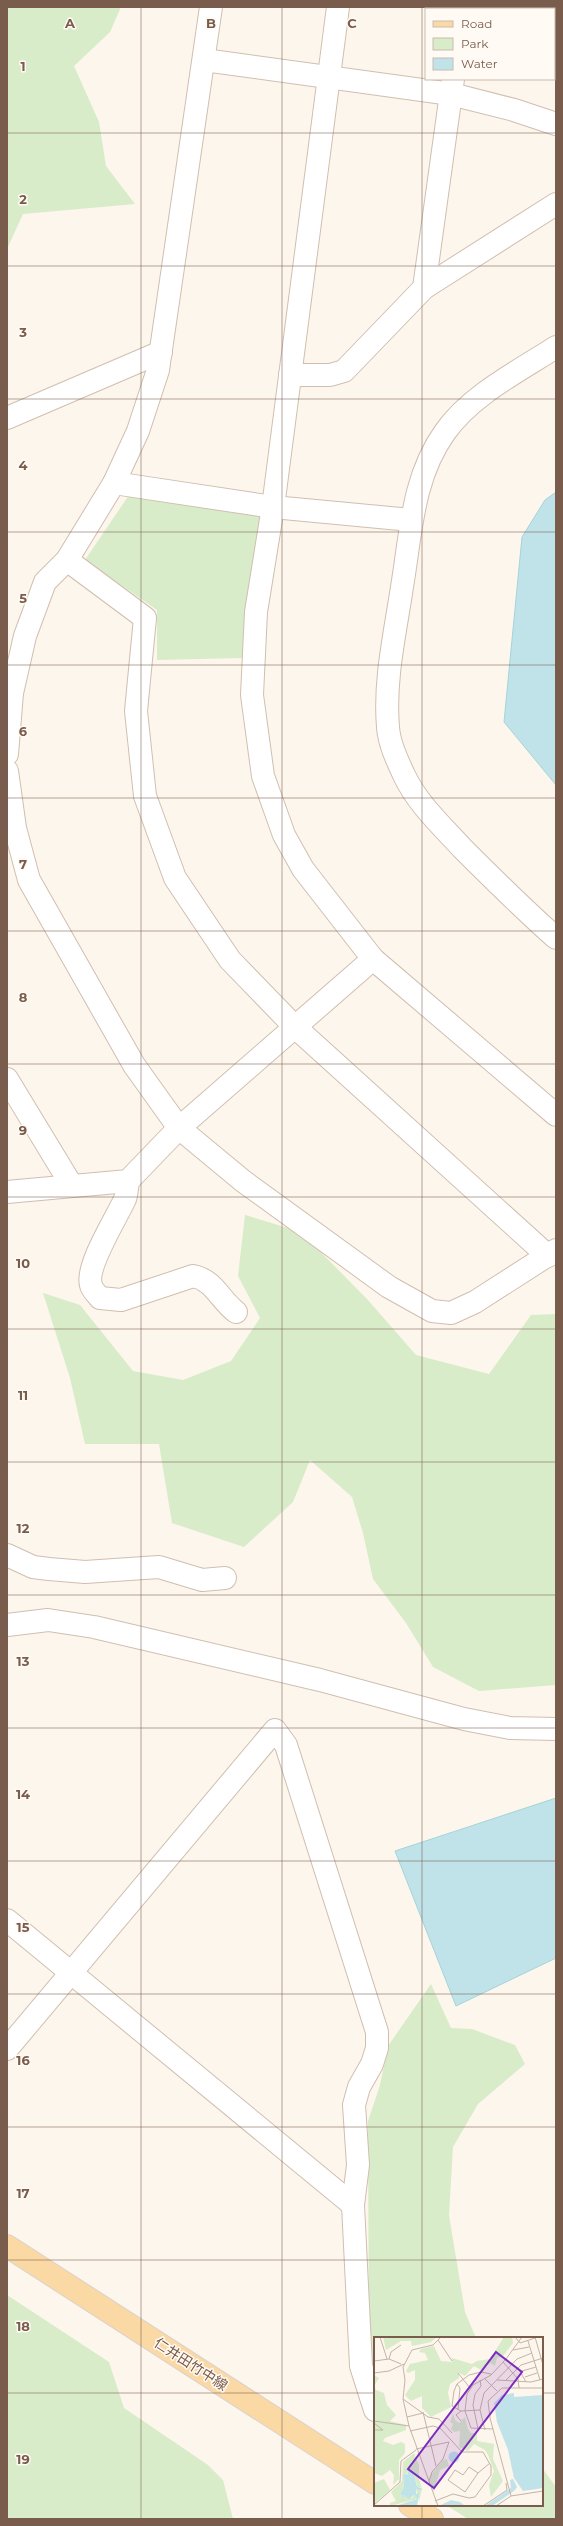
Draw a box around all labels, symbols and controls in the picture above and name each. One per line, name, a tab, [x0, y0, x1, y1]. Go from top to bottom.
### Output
legend	[425, 8, 555, 80]
text: A	[64, 15, 76, 31]
text: B	[206, 15, 216, 31]
text: C	[347, 15, 357, 31]
text: Road	[461, 16, 492, 31]
text: Park	[461, 36, 489, 51]
text: Water	[461, 56, 498, 71]
text: 1	[20, 58, 26, 74]
text: 2	[19, 191, 27, 207]
text: 3	[18, 324, 27, 340]
text: 4	[19, 457, 28, 473]
text: 5	[19, 590, 27, 606]
text: 6	[19, 723, 28, 739]
text: 7	[19, 856, 27, 872]
text: 8	[19, 989, 28, 1005]
text: 9	[19, 1122, 27, 1138]
text: 10	[16, 1255, 30, 1271]
text: 11	[18, 1387, 28, 1403]
text: 12	[17, 1520, 30, 1536]
text: 13	[17, 1653, 30, 1669]
text: 14	[16, 1786, 30, 1802]
text: 15	[17, 1919, 30, 1935]
text: 16	[16, 2052, 30, 2068]
text: 17	[16, 2185, 30, 2201]
text: 18	[16, 2318, 30, 2334]
street label: 仁井田竹中線	[151, 2334, 231, 2394]
inset map	[374, 2337, 543, 2506]
text: 19	[16, 2451, 30, 2467]

